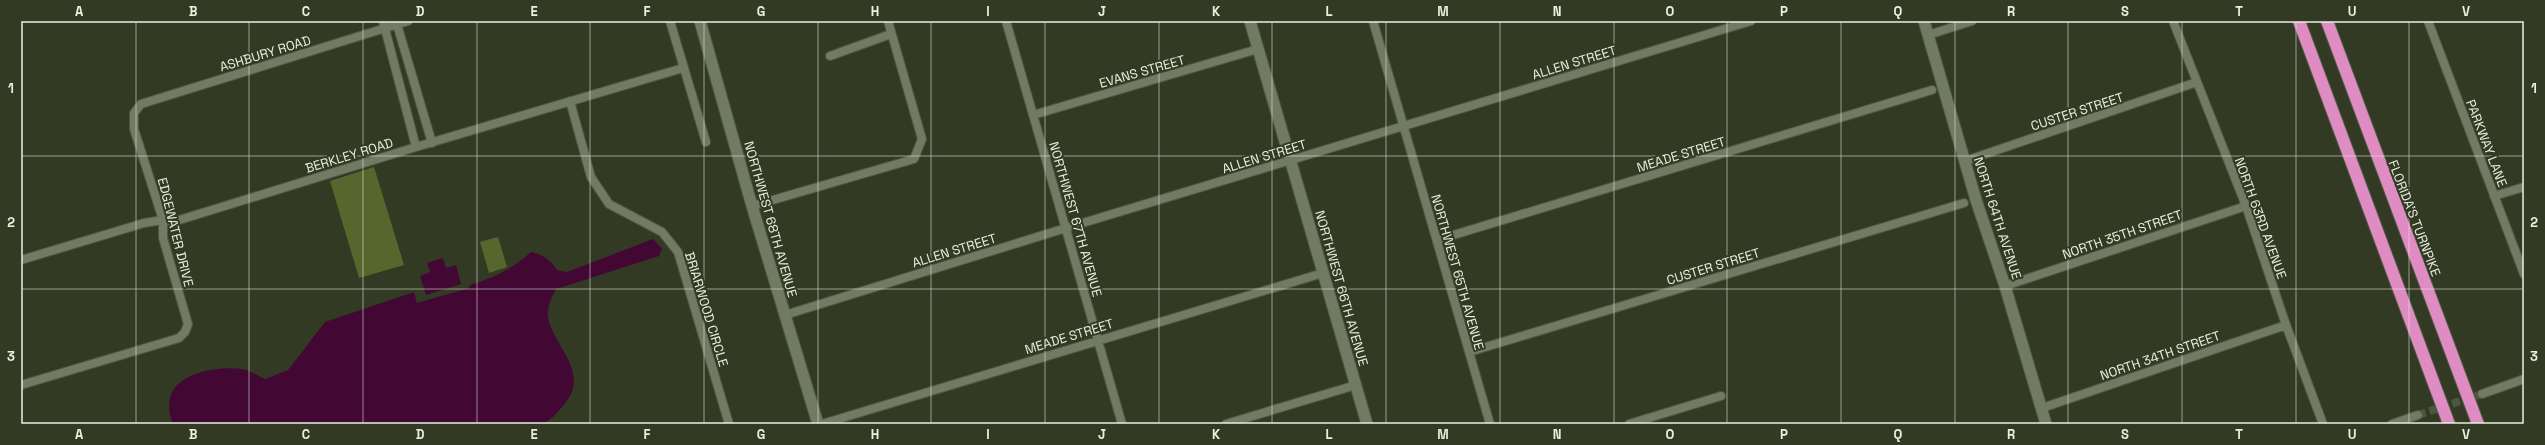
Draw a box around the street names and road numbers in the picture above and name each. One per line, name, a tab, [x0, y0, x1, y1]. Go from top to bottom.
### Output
street label: ASHBURY ROAD	[217, 32, 313, 75]
street label: ALLEN STREET	[1530, 41, 1619, 83]
street label: EVANS STREET	[1097, 51, 1187, 92]
street label: CUSTER STREET	[2028, 88, 2126, 135]
street label: PARKWAY LANE	[2462, 97, 2511, 189]
street label: MEADE STREET	[1635, 133, 1728, 176]
street label: BERKLEY ROAD	[303, 134, 395, 177]
street label: ALLEN STREET	[1220, 135, 1309, 177]
street label: NORTHWEST 68TH AVENUE	[740, 139, 801, 299]
street label: NORTHWEST 67TH AVENUE	[1045, 140, 1106, 299]
street label: NORTH 64TH AVENUE	[1970, 155, 2025, 282]
street label: NORTH 63RD AVENUE	[2231, 155, 2290, 281]
street label: FLORIDA'S TURNPIKE	[2385, 158, 2445, 279]
street label: EDGEWATER DRIVE	[154, 176, 197, 288]
street label: NORTHWEST 65TH AVENUE	[1427, 192, 1488, 352]
street label: NORTH 35TH STREET	[2060, 206, 2185, 263]
street label: NORTHWEST 66TH AVENUE	[1311, 208, 1372, 368]
street label: ALLEN STREET	[910, 229, 999, 271]
street label: CUSTER STREET	[1664, 244, 1762, 289]
street label: BRIARWOOD CIRCLE	[681, 250, 732, 369]
street label: MEADE STREET	[1023, 315, 1116, 358]
street label: NORTH 34TH STREET	[2098, 327, 2223, 384]

